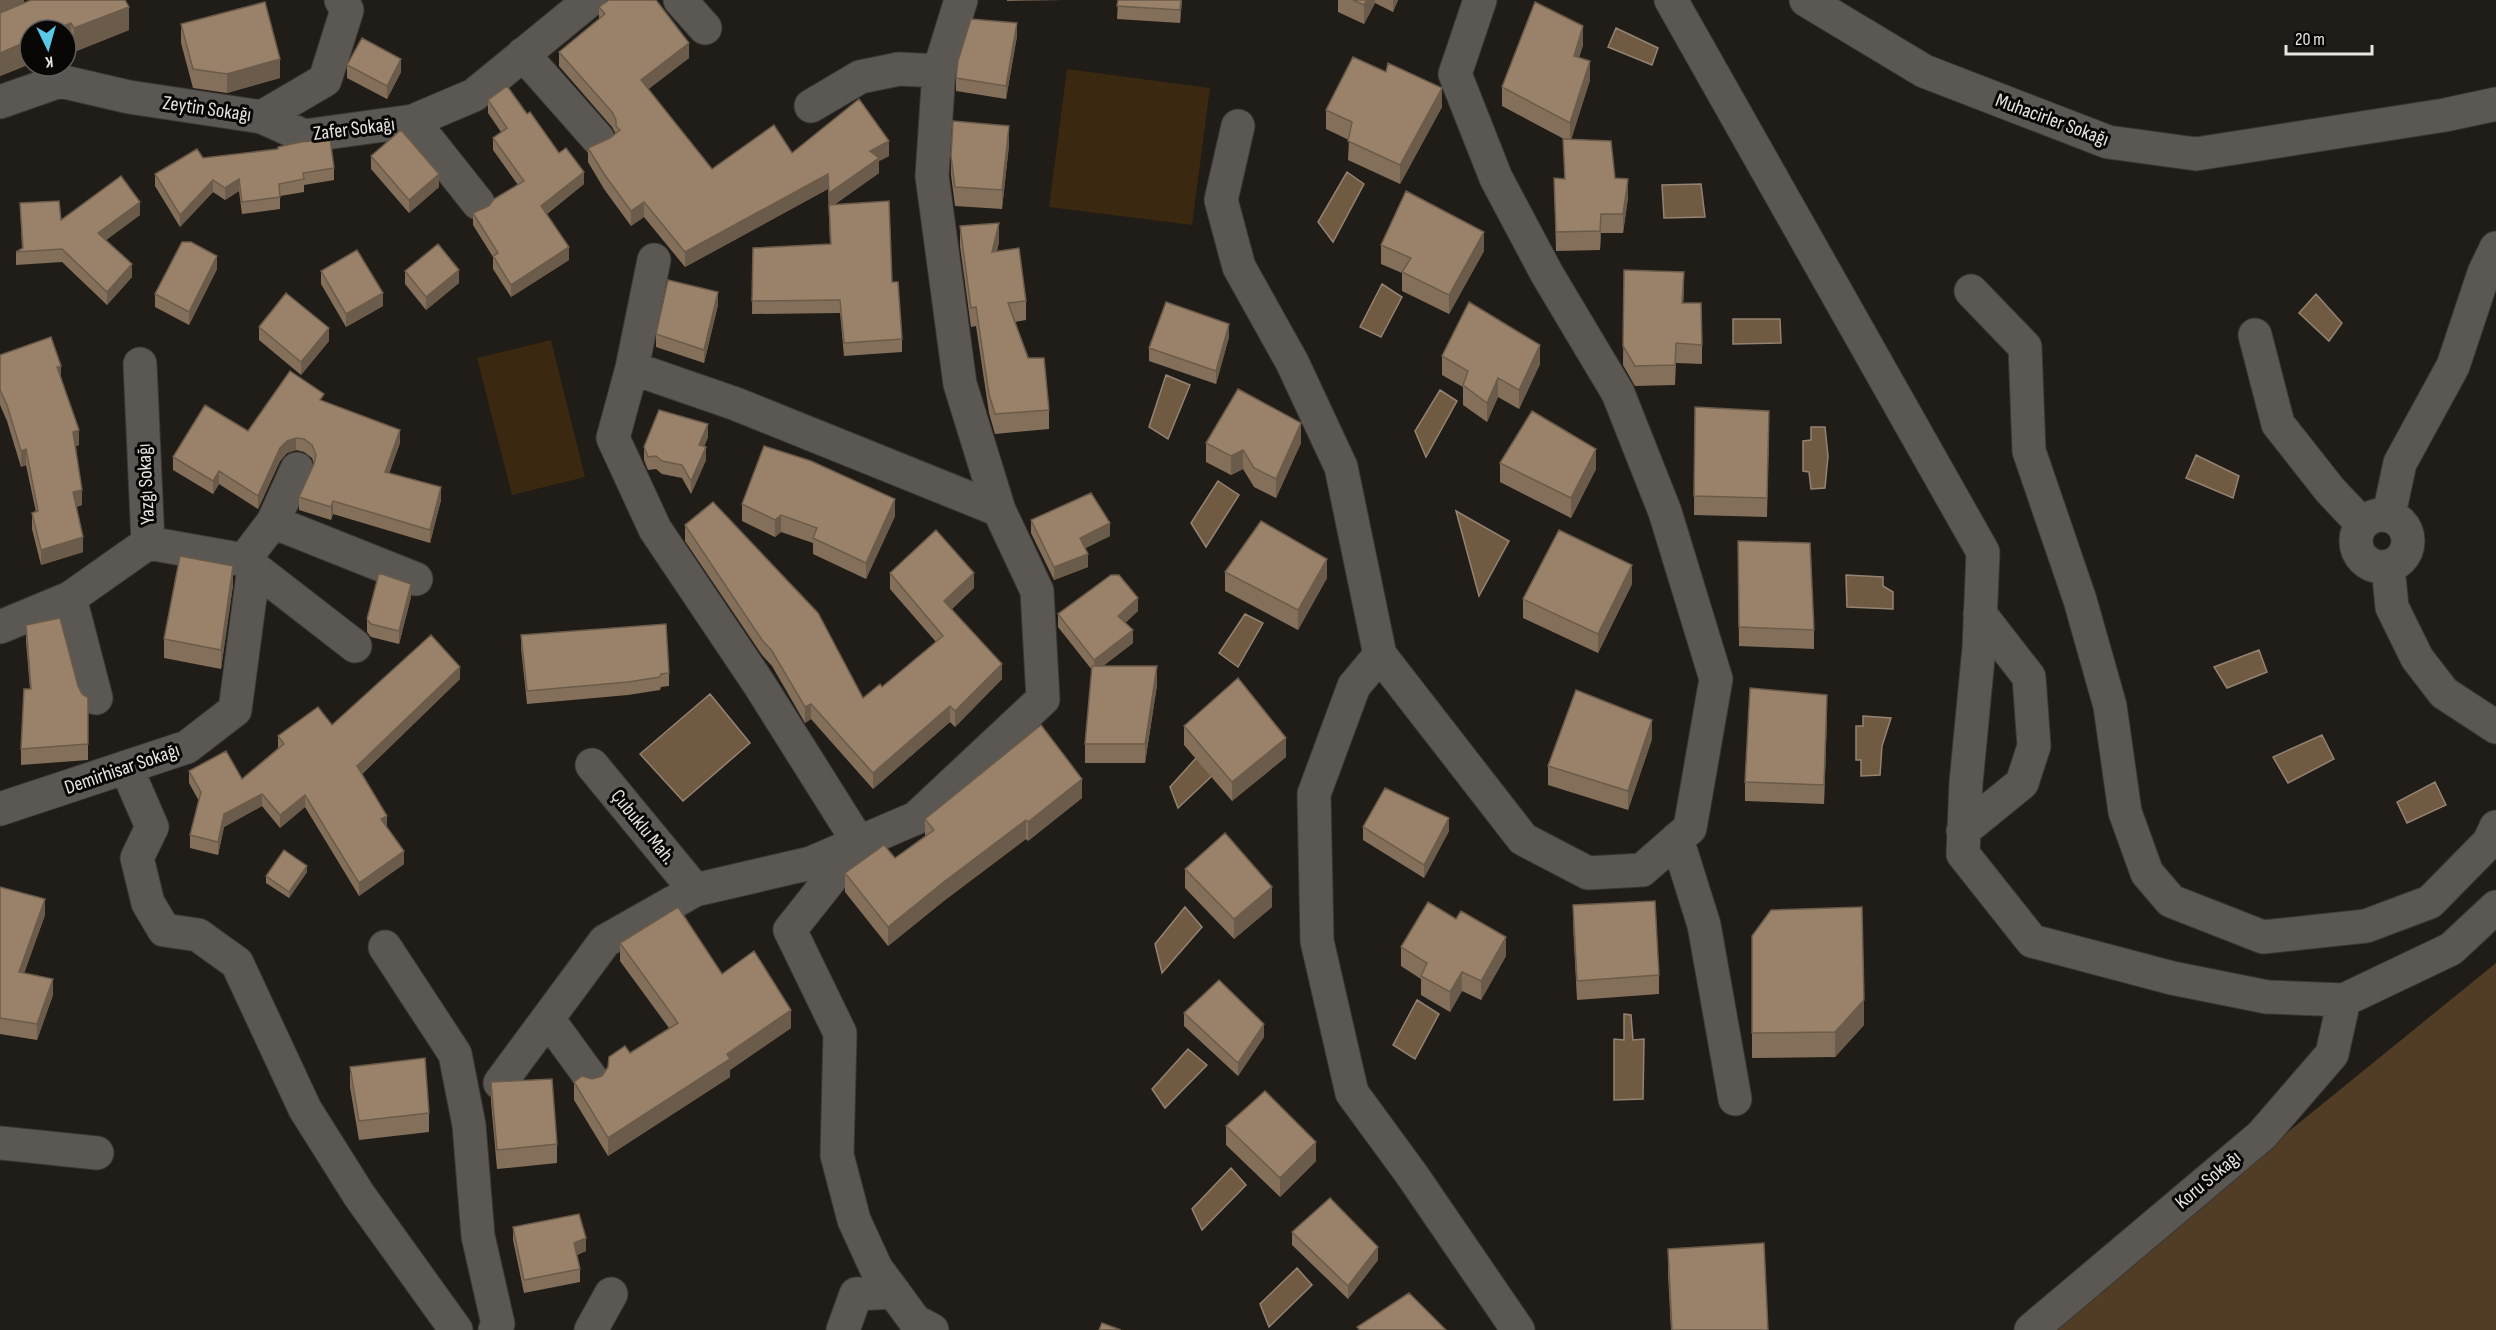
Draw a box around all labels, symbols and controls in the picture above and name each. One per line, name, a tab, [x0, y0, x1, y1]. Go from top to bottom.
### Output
north arrow	[18, 18, 78, 78]
scale bar	[2286, 18, 2372, 56]
text: 20 m	[2295, 29, 2325, 50]
text: K	[44, 52, 54, 71]
street label: Muhacirler Sokağı	[1992, 88, 2112, 152]
street label: Zeytin Sokağı	[161, 91, 253, 127]
street label: Zafer Sokağı	[312, 112, 396, 146]
street label: Yazgı Sokağı	[132, 443, 160, 525]
street label: Demirhisar Sokağı	[61, 738, 183, 800]
street label: Çubuklu Mah.	[606, 785, 680, 869]
street label: Koru Sokağı	[2170, 1146, 2246, 1214]

